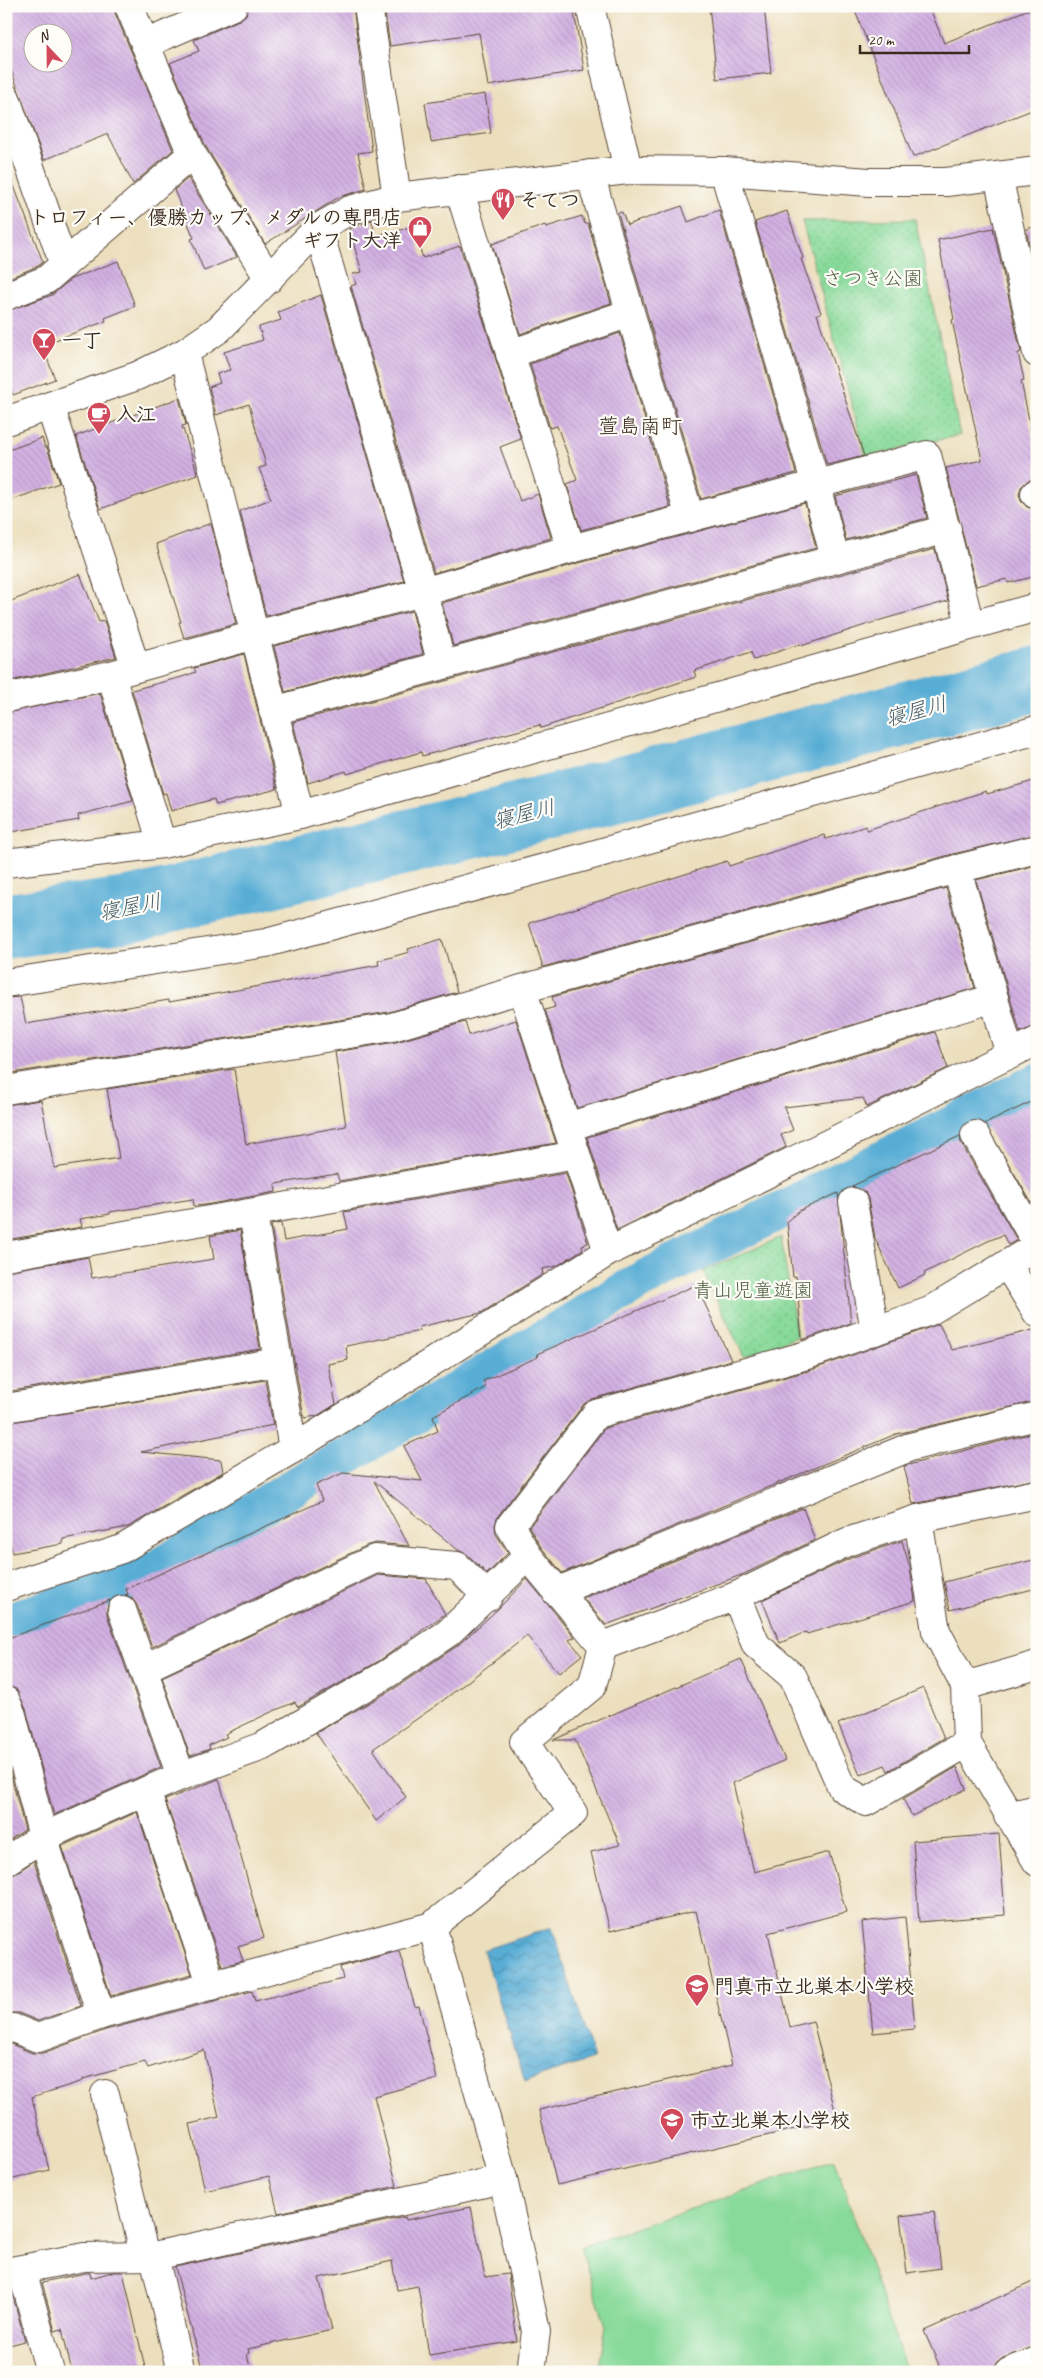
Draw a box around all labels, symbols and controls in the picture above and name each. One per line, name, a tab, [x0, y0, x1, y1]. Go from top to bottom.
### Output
north arrow	[22, 22, 72, 72]
scale bar	[860, 22, 969, 54]
text: N	[36, 26, 53, 46]
text: 20 m	[868, 31, 895, 50]
restaurant icon: そてつ	[490, 187, 516, 221]
place label: そてつ	[520, 188, 580, 213]
place label: トロフィー、優勝カップ、メダルの専門店 ギフト大洋	[29, 205, 402, 253]
shop icon: トロフィー、優勝カップ、メダルの専門店 ギフト大洋	[407, 215, 433, 249]
park label: さつき公園	[823, 266, 923, 291]
bar icon: 一丁	[31, 327, 57, 361]
place label: 一丁	[62, 328, 102, 353]
cafe icon: 入江	[86, 401, 112, 435]
place label: 入江	[116, 402, 156, 427]
district label: 萱島南町	[598, 413, 682, 439]
water label: 寝屋川	[882, 690, 950, 732]
water label: 寝屋川	[490, 794, 558, 834]
water label: 寝屋川	[97, 888, 163, 926]
park label: 青山児童遊園	[693, 1278, 813, 1303]
school or university icon: 門真市立北巣本小学校	[684, 1973, 710, 2007]
place label: 門真市立北巣本小学校	[714, 1974, 914, 1999]
school or university icon: 市立北巣本小学校	[659, 2107, 685, 2141]
place label: 市立北巣本小学校	[690, 2108, 850, 2133]

